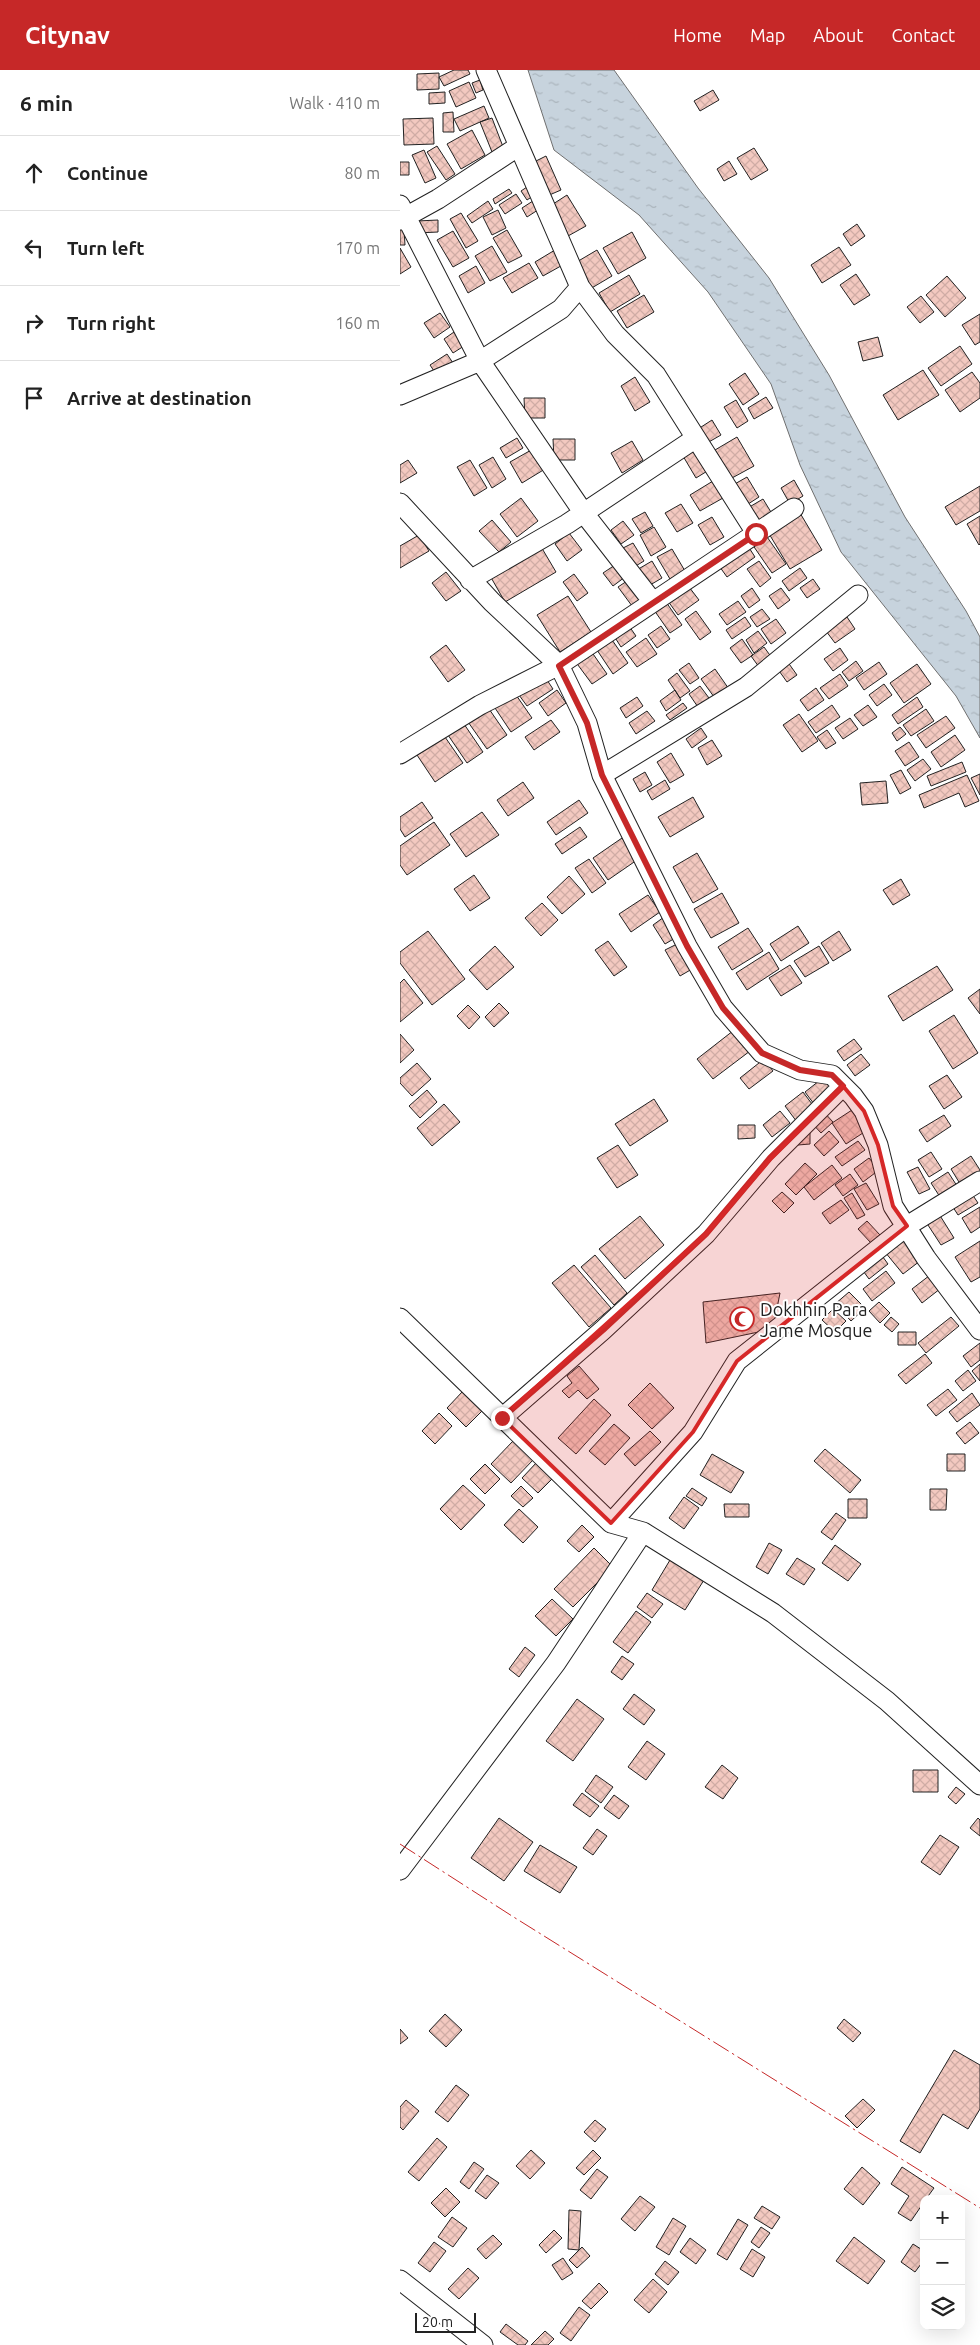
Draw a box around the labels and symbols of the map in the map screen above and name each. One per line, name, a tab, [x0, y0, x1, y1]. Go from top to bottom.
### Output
route start	[745, 523, 768, 546]
place label: Dokhhin Para Jame Mosque	[760, 1299, 872, 1340]
mosque icon: Dokhhin Para Jame Mosque	[729, 1306, 755, 1332]
route end	[491, 1407, 514, 1430]
scale bar	[415, 2310, 476, 2333]

